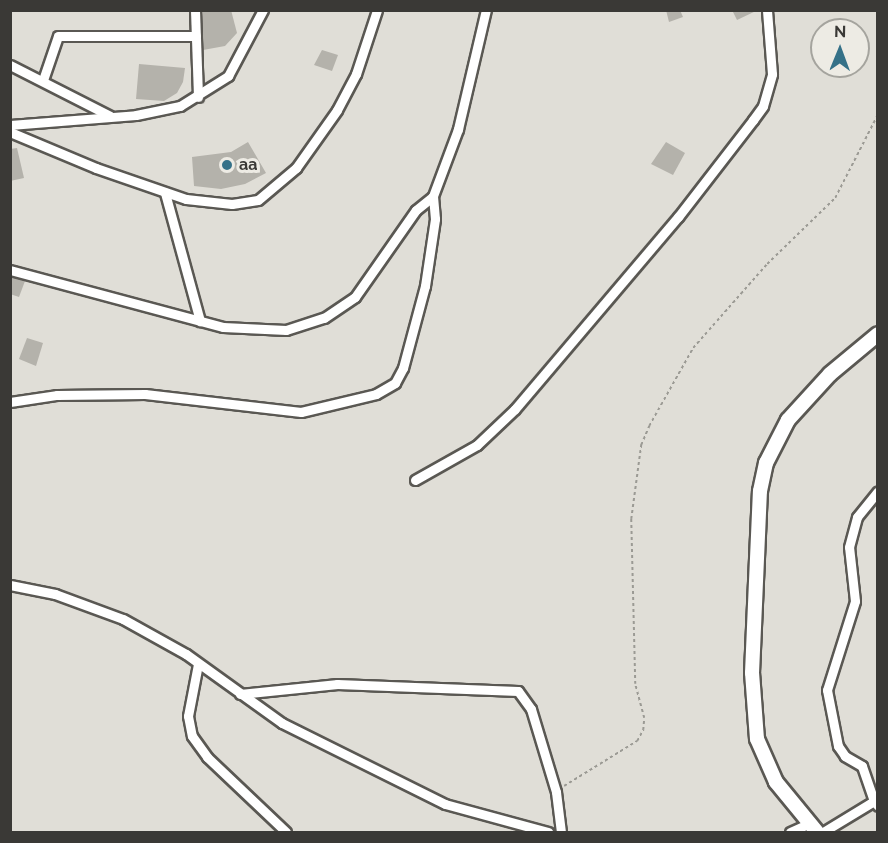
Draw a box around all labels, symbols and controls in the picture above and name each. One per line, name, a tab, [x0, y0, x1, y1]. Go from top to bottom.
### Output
north arrow	[810, 18, 870, 78]
text: N	[834, 22, 847, 41]
place label: aa	[239, 155, 257, 175]
marker: aa	[220, 158, 234, 172]

